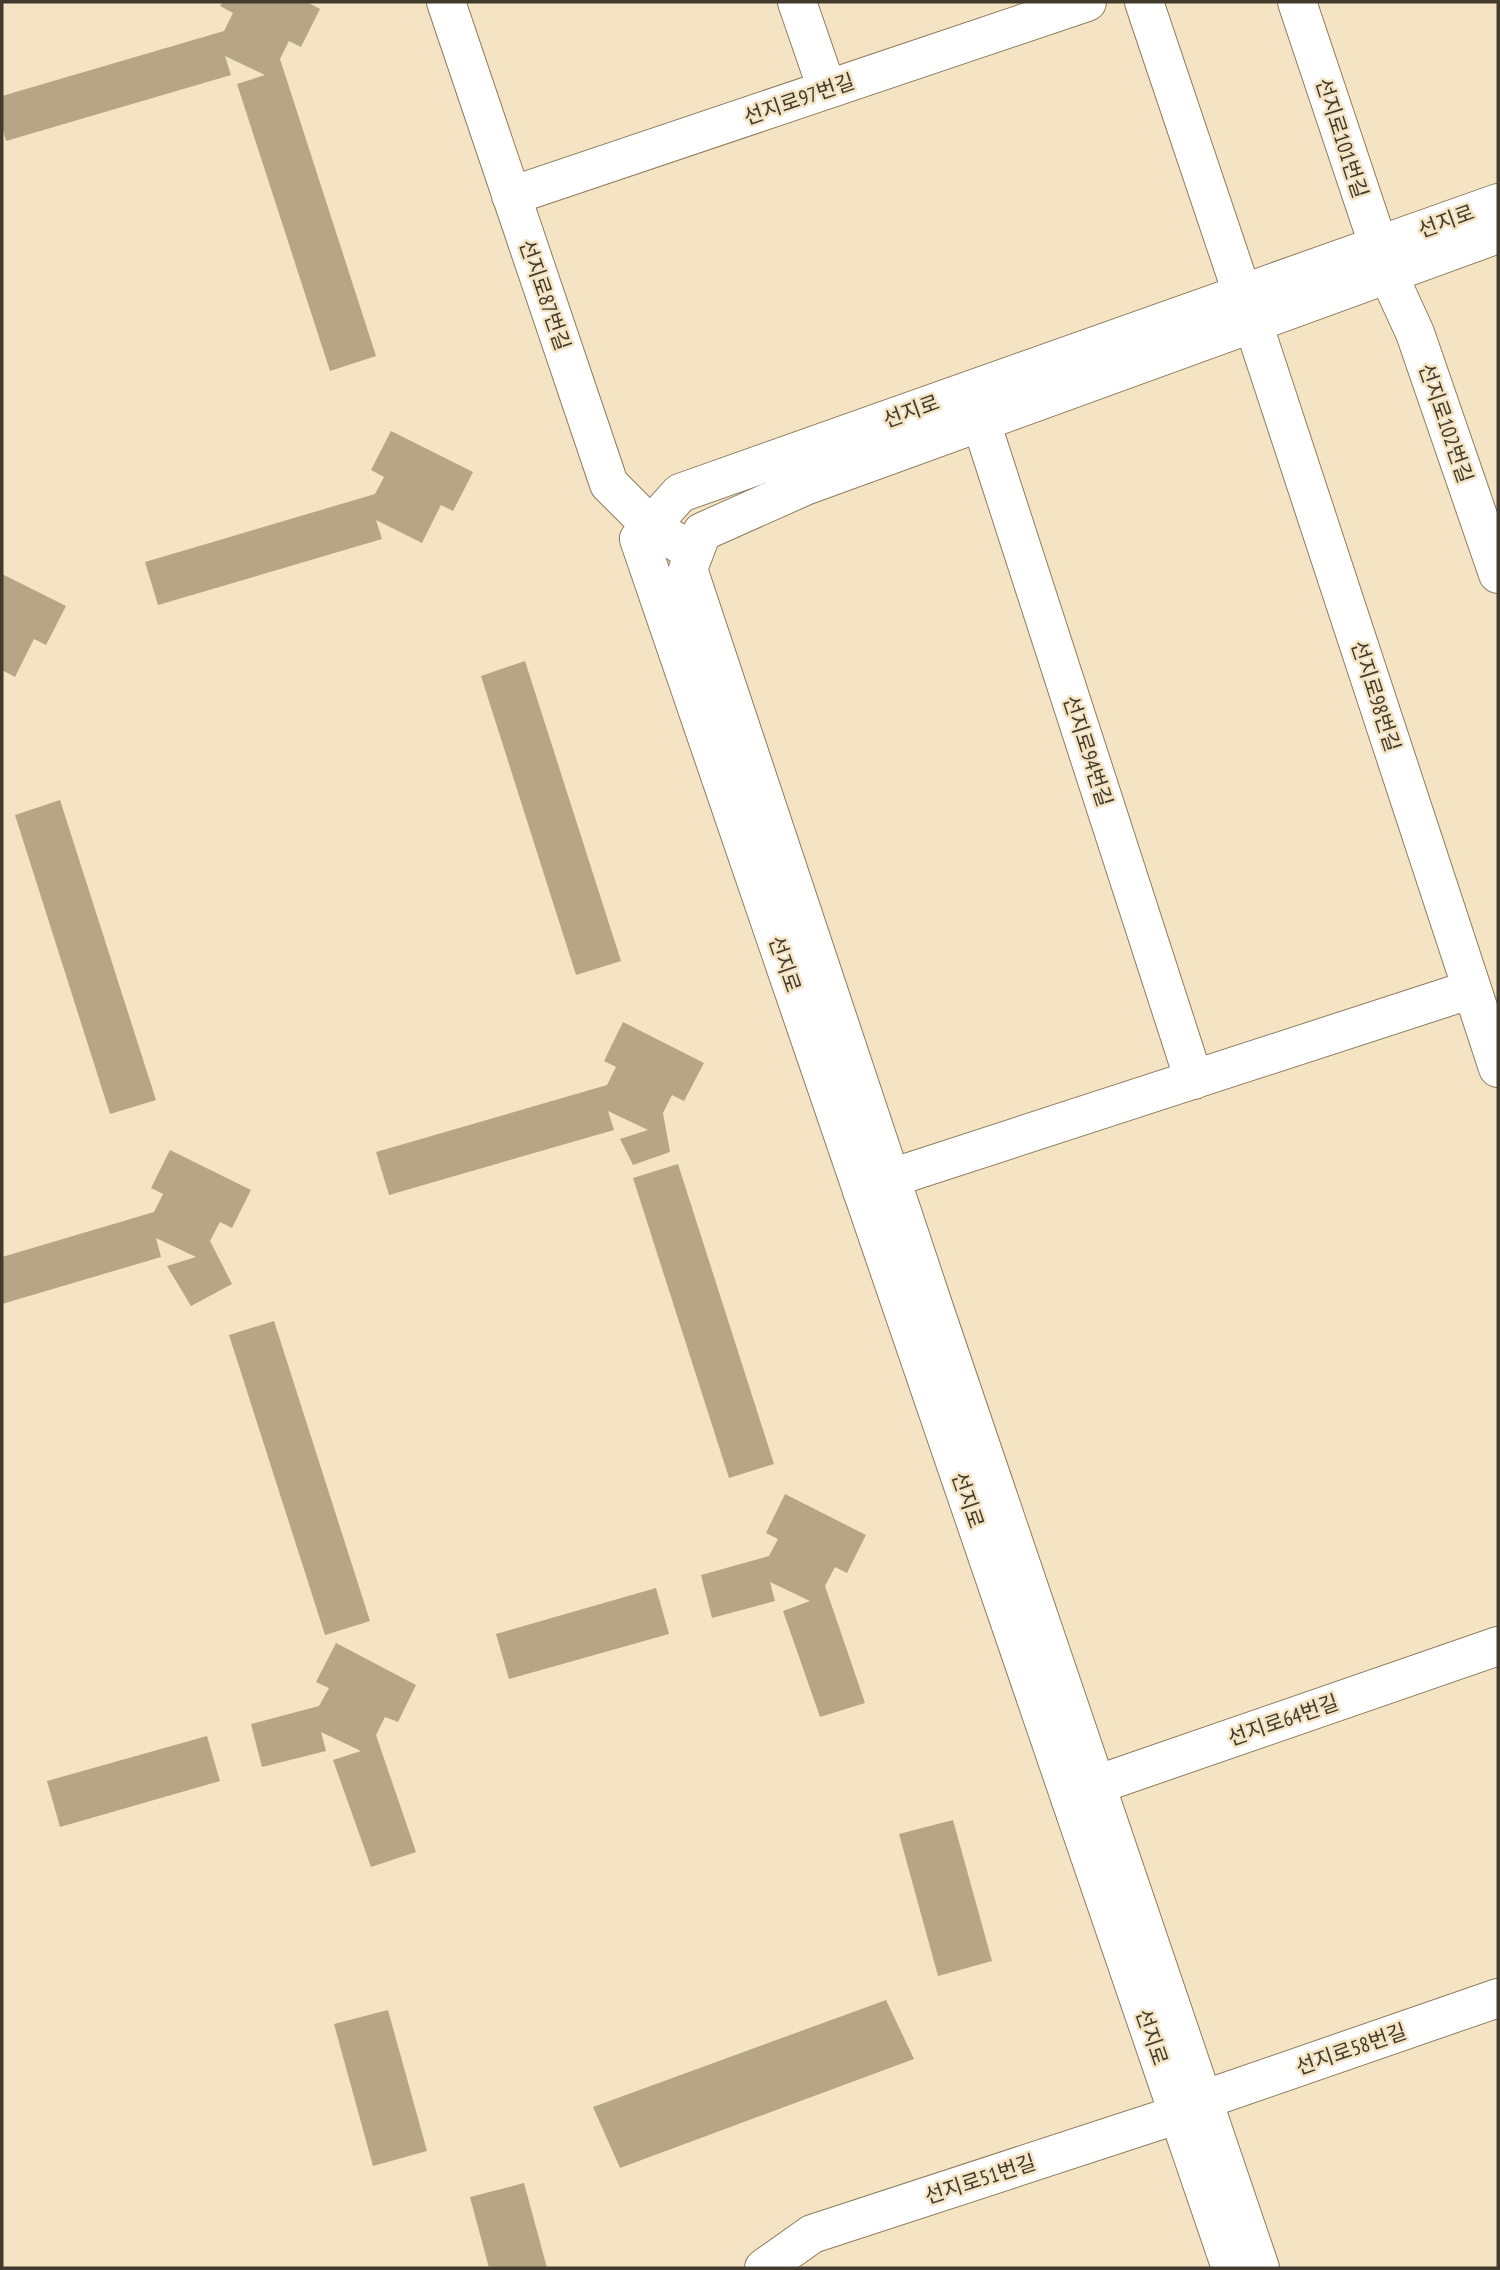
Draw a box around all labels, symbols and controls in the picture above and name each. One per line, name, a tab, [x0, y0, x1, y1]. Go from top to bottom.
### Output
street label: 선지로97번길	[740, 67, 858, 131]
street label: 선지로101번길	[1310, 74, 1374, 202]
street label: 선지로	[1414, 198, 1478, 244]
street label: 선지로87번길	[513, 236, 577, 354]
street label: 선지로102번길	[1413, 360, 1479, 486]
street label: 선지로	[879, 388, 943, 434]
street label: 선지로98번길	[1345, 637, 1407, 755]
street label: 선지로94번길	[1057, 692, 1119, 810]
street label: 선지로	[763, 932, 807, 996]
street label: 선지로	[946, 1468, 990, 1532]
street label: 선지로64번길	[1224, 1688, 1342, 1752]
street label: 선지로	[1130, 2005, 1174, 2069]
street label: 선지로58번길	[1292, 2017, 1410, 2081]
street label: 선지로51번길	[921, 2148, 1039, 2210]

